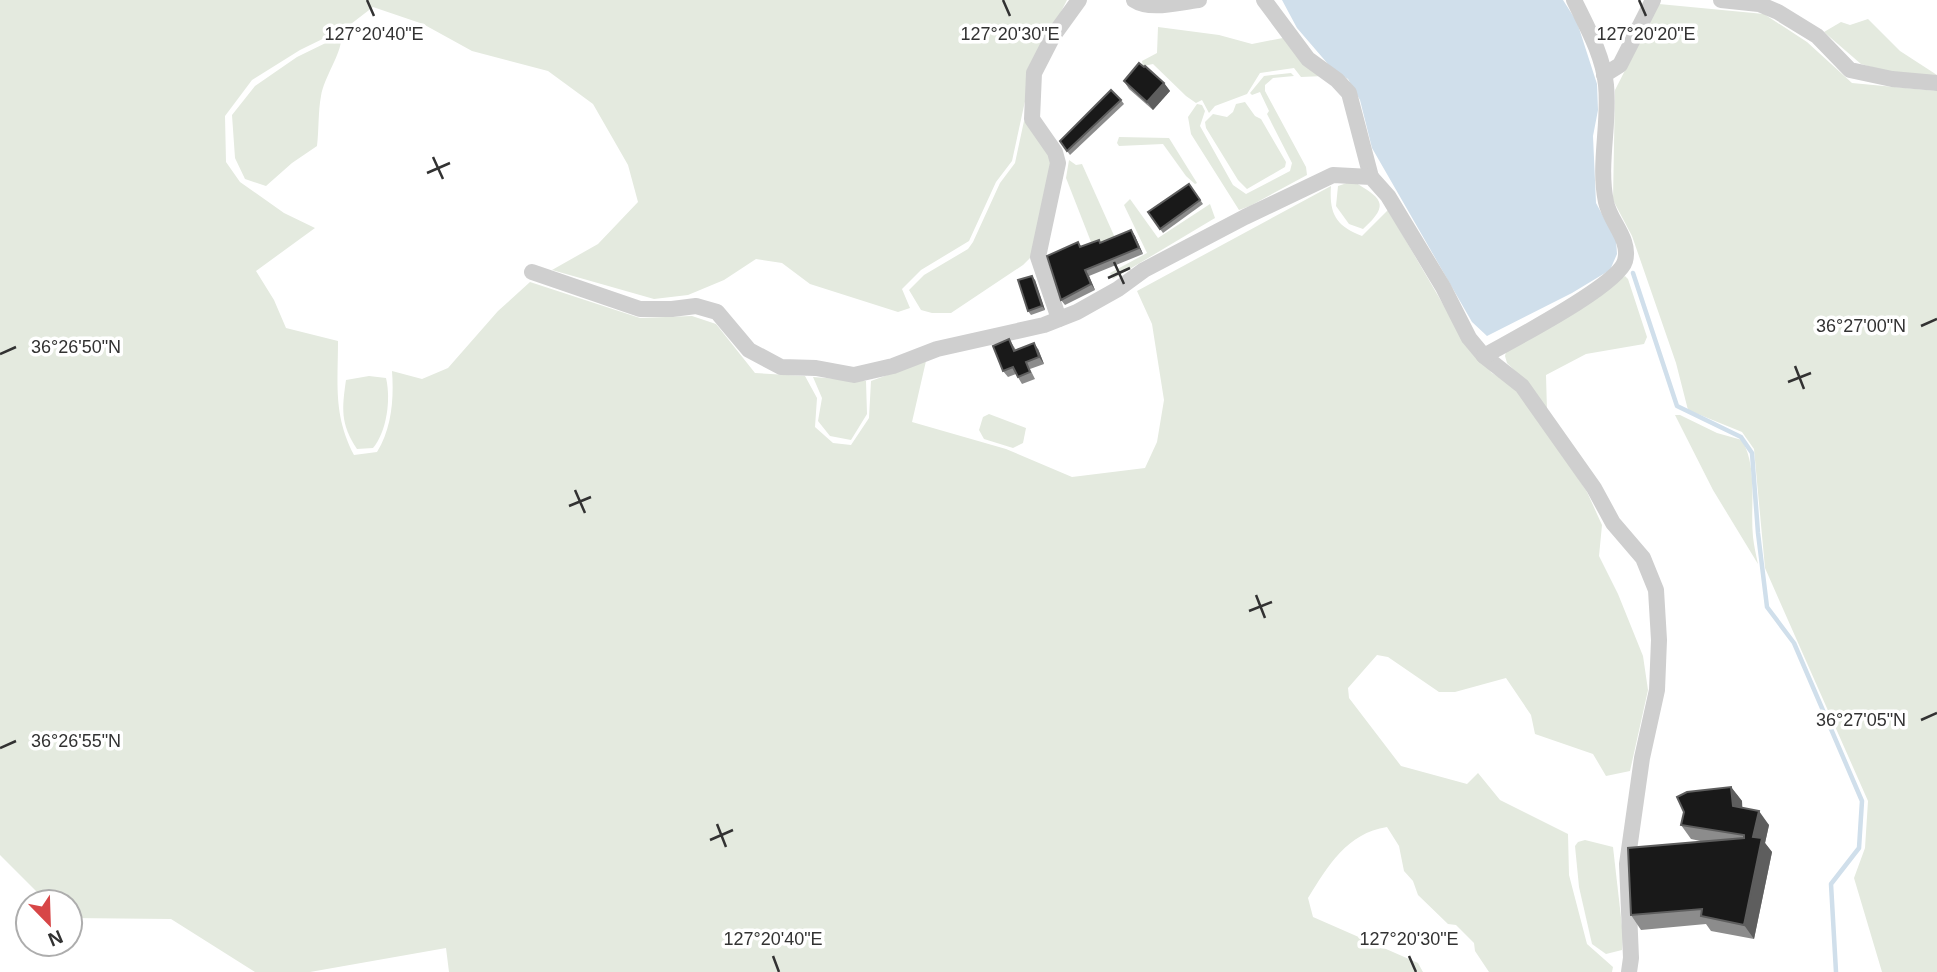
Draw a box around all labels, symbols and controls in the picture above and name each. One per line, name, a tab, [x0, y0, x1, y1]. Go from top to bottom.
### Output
text: 127°20'40"E	[324, 24, 424, 44]
text: 127°20'30"E	[960, 24, 1060, 44]
text: 127°20'20"E	[1596, 24, 1696, 44]
text: 36°27'00"N	[1816, 316, 1906, 336]
text: 36°26'50"N	[31, 337, 121, 357]
text: 36°27'05"N	[1816, 710, 1906, 730]
text: 36°26'55"N	[31, 731, 121, 751]
north arrow	[14, 888, 84, 958]
text: N	[45, 926, 66, 951]
text: 127°20'40"E	[723, 929, 823, 949]
text: 127°20'30"E	[1359, 929, 1459, 949]

